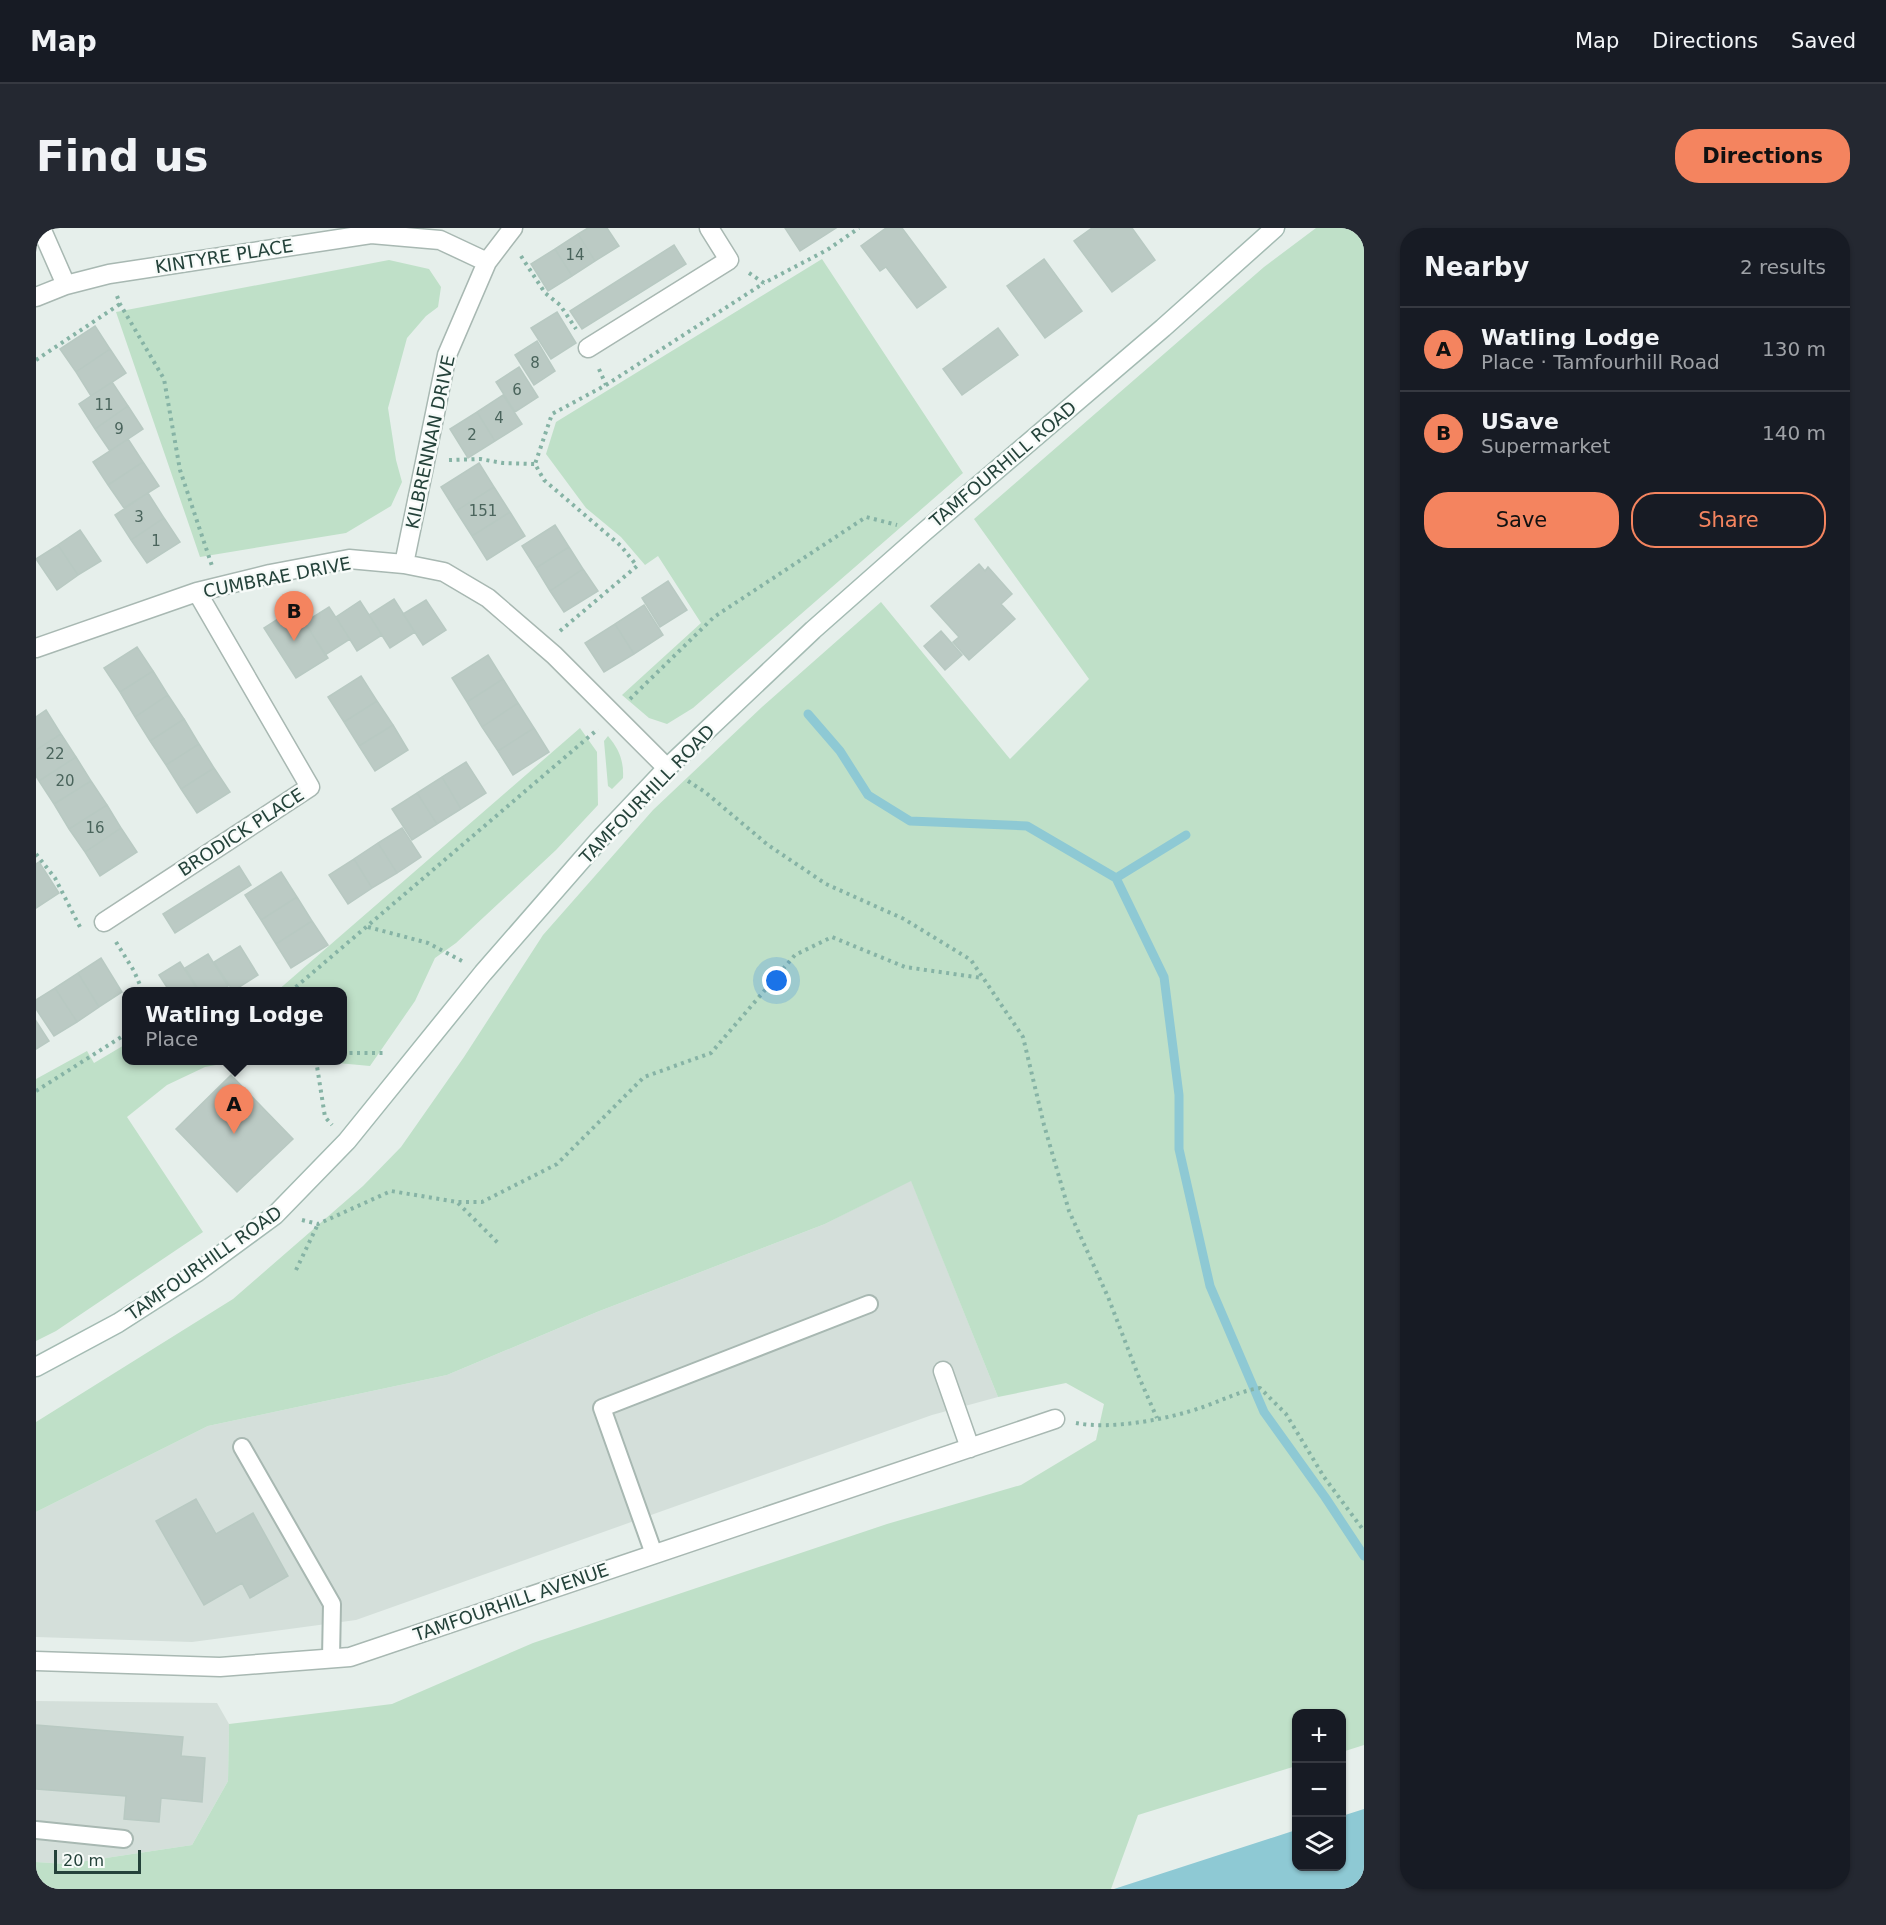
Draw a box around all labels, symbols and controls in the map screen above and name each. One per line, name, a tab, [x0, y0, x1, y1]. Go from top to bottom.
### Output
text: Map	[30, 25, 97, 58]
text: Map	[1575, 29, 1619, 53]
text: Directions	[1652, 29, 1758, 53]
text: Saved	[1791, 29, 1856, 53]
button: Directions	[1675, 129, 1850, 183]
text: Find us	[36, 132, 209, 181]
street label: KINTYRE PLACE	[154, 235, 294, 277]
house number: 14	[565, 246, 585, 264]
text: Nearby	[1424, 252, 1529, 282]
text: 2 results	[1740, 255, 1826, 279]
text: Watling Lodge	[1481, 325, 1660, 350]
text: A	[1436, 337, 1451, 361]
text: 130 m	[1762, 337, 1826, 361]
text: Place · Tamfourhill Road	[1481, 350, 1720, 374]
street label: KILBRENNAN DRIVE	[401, 353, 459, 531]
house number: 8	[530, 354, 540, 372]
house number: 6	[512, 381, 522, 399]
house number: 11	[94, 396, 114, 414]
street label: TAMFOURHILL ROAD	[925, 397, 1081, 532]
house number: 4	[494, 409, 504, 427]
text: USave	[1481, 409, 1559, 434]
house number: 9	[114, 420, 124, 438]
text: B	[1436, 421, 1451, 445]
text: 140 m	[1762, 421, 1826, 445]
house number: 2	[467, 426, 477, 444]
text: Supermarket	[1481, 434, 1610, 458]
button: Save	[1424, 492, 1619, 548]
button: Share	[1631, 492, 1826, 548]
house number: 151	[469, 502, 497, 520]
house number: 3	[134, 508, 144, 526]
house number: 1	[151, 532, 161, 550]
street label: CUMBRAE DRIVE	[201, 552, 353, 602]
pin: B	[274, 592, 314, 641]
street label: TAMFOURHILL ROAD	[575, 720, 719, 868]
house number: 22	[45, 745, 65, 763]
house number: 20	[55, 772, 75, 790]
street label: BRODICK PLACE	[174, 784, 308, 880]
house number: 16	[85, 819, 105, 837]
your location	[762, 966, 791, 995]
popup	[122, 987, 347, 1065]
text: Watling Lodge	[145, 1002, 324, 1027]
text: Place	[145, 1027, 198, 1051]
pin: A	[214, 1084, 254, 1134]
street label: TAMFOURHILL ROAD	[121, 1201, 286, 1325]
street label: TAMFOURHILL AVENUE	[410, 1559, 611, 1646]
map controls	[1292, 1709, 1346, 1871]
button: +	[1292, 1709, 1346, 1763]
button: −	[1292, 1763, 1346, 1817]
button: layers	[1292, 1817, 1346, 1871]
scale bar	[54, 1847, 141, 1874]
text: 20 m	[63, 1851, 104, 1870]

